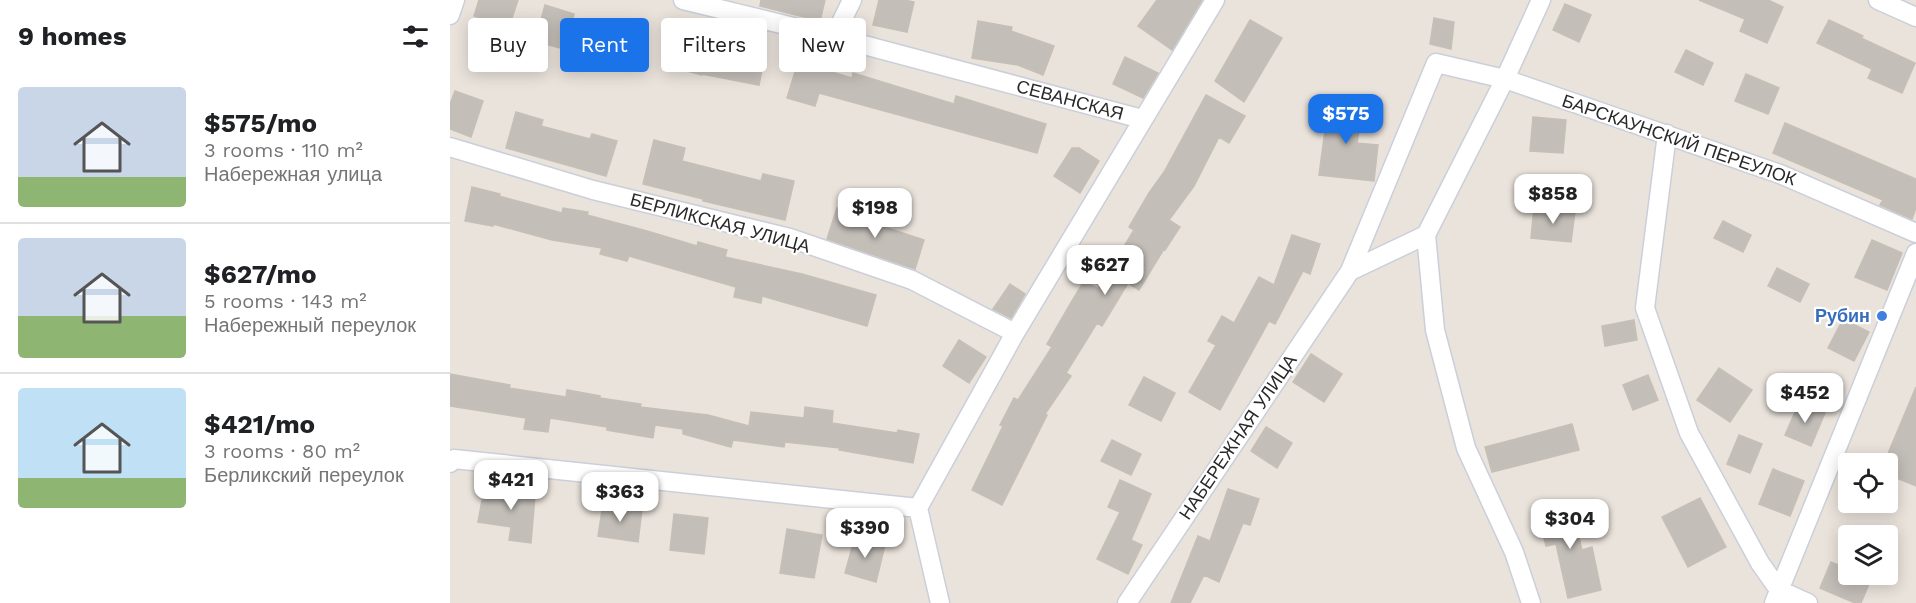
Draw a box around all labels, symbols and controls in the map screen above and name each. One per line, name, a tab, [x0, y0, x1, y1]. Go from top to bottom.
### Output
chip: Buy	[468, 18, 548, 72]
chip: Rent	[560, 18, 649, 72]
chip: Filters	[661, 18, 767, 72]
chip: New	[779, 18, 866, 72]
icon: filters	[399, 20, 432, 53]
text: 9 homes	[18, 21, 127, 51]
street label: СЕВАНСКАЯ	[1014, 75, 1126, 124]
street label: БАРСКАУНСКИЙ ПЕРЕУЛОК	[1559, 90, 1799, 190]
pin: $575	[1310, 94, 1382, 145]
text: $575	[1322, 101, 1370, 125]
text: $575/mo	[204, 108, 317, 138]
icon: home	[66, 111, 138, 183]
text: 3 rooms · 110 m²	[204, 138, 363, 162]
text: Набережная улица	[204, 162, 382, 186]
pin: $858	[1517, 174, 1589, 225]
text: $858	[1528, 181, 1578, 205]
street label: БЕРЛИКСКАЯ УЛИЦА	[628, 188, 812, 257]
pin: $198	[839, 188, 911, 239]
text: $198	[852, 195, 898, 219]
pin: $627	[1069, 245, 1141, 296]
text: $627	[1081, 252, 1129, 276]
text: $627/mo	[204, 259, 317, 289]
icon: home	[66, 262, 138, 334]
text: 5 rooms · 143 m²	[204, 289, 367, 313]
place label: Рубин	[1815, 305, 1870, 326]
marker: Рубин	[1875, 309, 1889, 323]
text: Набережный переулок	[204, 313, 416, 337]
street label: НАБЕРЕЖНАЯ УЛИЦА	[1174, 350, 1301, 523]
pin: $452	[1769, 373, 1841, 424]
text: $452	[1780, 380, 1830, 404]
text: $421/mo	[204, 409, 315, 439]
icon: home	[66, 412, 138, 484]
text: 3 rooms · 80 m²	[204, 439, 360, 463]
map controls	[1838, 453, 1898, 585]
button: locate	[1838, 453, 1898, 513]
pin: $421	[475, 460, 547, 511]
text: Берликский переулок	[204, 463, 404, 487]
text: $421	[488, 467, 534, 491]
pin: $363	[584, 472, 656, 523]
text: $363	[596, 479, 644, 503]
pin: $304	[1534, 499, 1606, 550]
text: $304	[1545, 506, 1595, 530]
pin: $390	[829, 508, 901, 559]
text: $390	[840, 515, 890, 539]
button: layers	[1838, 525, 1898, 585]

